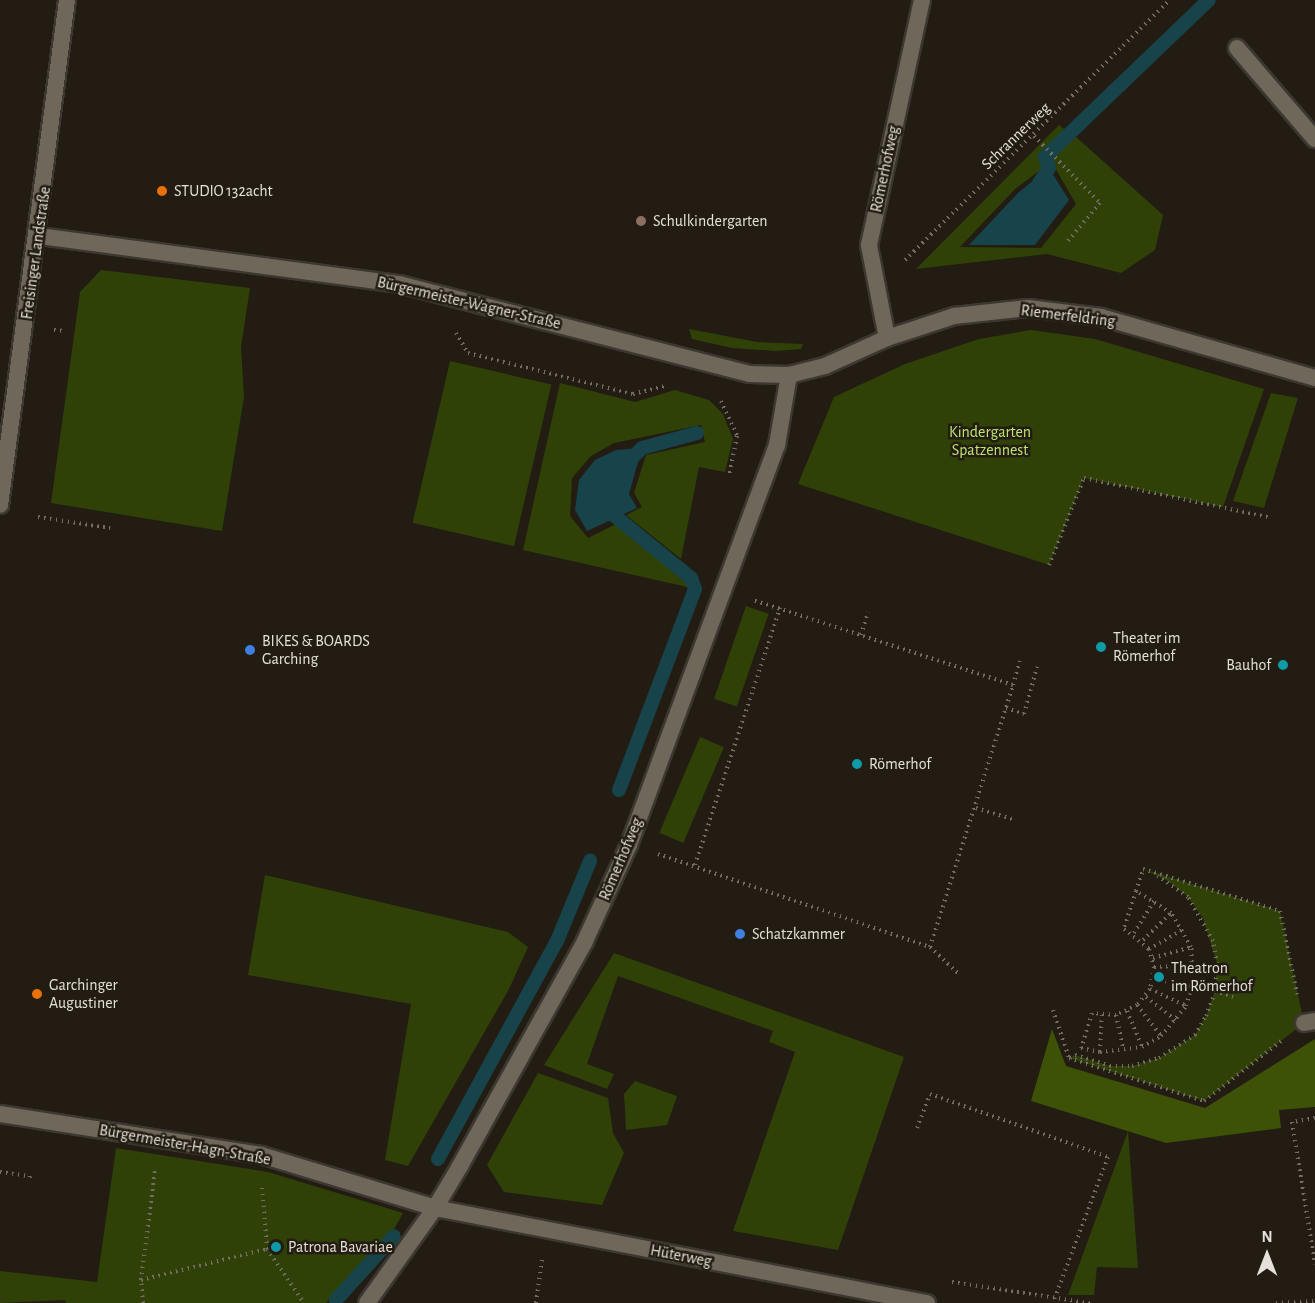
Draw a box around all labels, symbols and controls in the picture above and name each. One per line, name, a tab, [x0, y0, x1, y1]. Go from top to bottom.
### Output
street label: Schrannerweg	[978, 98, 1054, 174]
street label: Römerhofweg	[866, 124, 904, 214]
place label: STUDIO 132acht	[174, 181, 273, 201]
marker: STUDIO 132acht	[155, 184, 169, 198]
street label: Freisinger Landstraße	[17, 185, 55, 321]
place label: Schulkindergarten	[653, 211, 768, 231]
marker: Schulkindergarten	[634, 214, 648, 228]
street label: Bürgermeister-Wagner-Straße	[375, 273, 563, 333]
street label: Riemerfeldring	[1020, 301, 1116, 331]
park label: Kindergarten Spatzennest	[949, 422, 1031, 460]
place label: Theater im Römerhof	[1113, 628, 1181, 666]
place label: BIKES & BOARDS Garching	[262, 631, 370, 669]
marker: Theater im Römerhof	[1094, 640, 1108, 654]
marker: BIKES & BOARDS Garching	[243, 643, 257, 657]
place label: Bauhof	[1226, 655, 1271, 675]
marker: Bauhof	[1276, 658, 1290, 672]
place label: Römerhof	[869, 754, 931, 774]
marker: Römerhof	[850, 757, 864, 771]
street label: Römerhofweg	[595, 815, 647, 903]
place label: Schatzkammer	[752, 924, 845, 944]
marker: Schatzkammer	[733, 927, 747, 941]
place label: Theatron im Römerhof	[1171, 958, 1252, 996]
marker: Theatron im Römerhof	[1152, 970, 1166, 984]
place label: Garchinger Augustiner	[49, 975, 118, 1013]
marker: Garchinger Augustiner	[30, 987, 44, 1001]
street label: Bürgermeister-Hagn-Straße	[98, 1120, 272, 1170]
north arrow	[1237, 1225, 1297, 1285]
text: N	[1261, 1229, 1273, 1245]
place label: Patrona Bavariae	[288, 1237, 393, 1257]
marker: Patrona Bavariae	[269, 1240, 283, 1254]
street label: Hüterweg	[649, 1241, 713, 1271]

